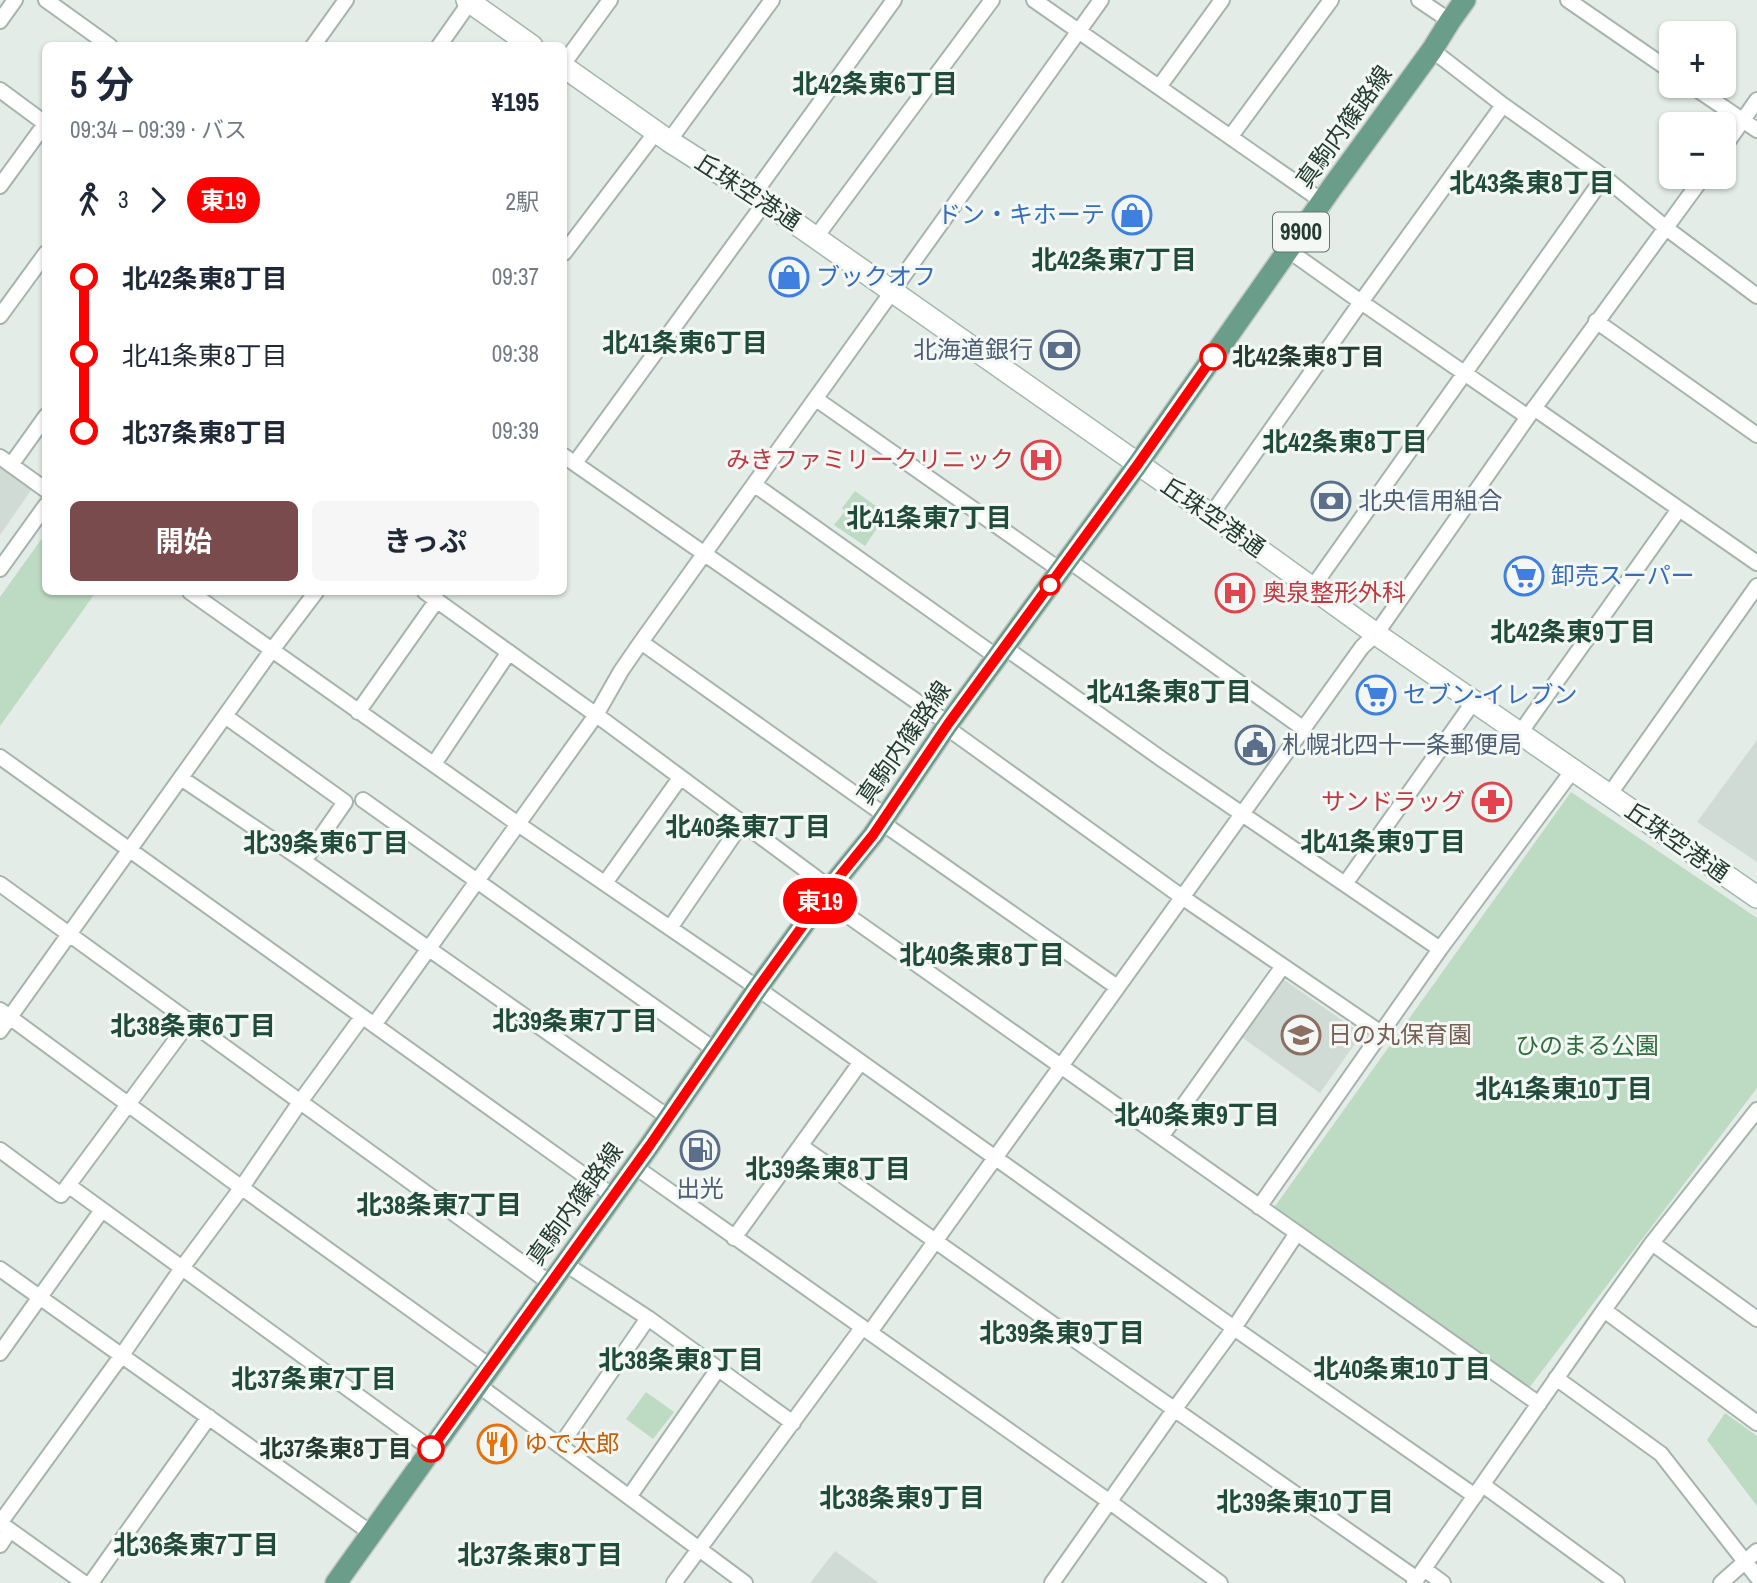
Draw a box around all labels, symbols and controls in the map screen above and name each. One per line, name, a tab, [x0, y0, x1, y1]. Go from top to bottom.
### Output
map controls	[1659, 21, 1736, 189]
button: +	[1659, 21, 1736, 98]
text: 5 分	[70, 59, 134, 110]
street label: 真駒内篠路線	[1288, 59, 1398, 194]
district label: 北42条東6丁目	[792, 66, 958, 101]
text: ¥195	[492, 84, 539, 119]
button: −	[1659, 112, 1736, 189]
text: 09:34 – 09:39 · バス	[70, 114, 247, 145]
street label: 丘珠空港通	[690, 145, 808, 237]
district label: 北43条東8丁目	[1449, 165, 1615, 200]
icon: walk	[70, 181, 108, 219]
icon: forward	[139, 181, 177, 219]
text: 3	[118, 184, 129, 215]
text: 東19	[201, 184, 246, 216]
text: 2駅	[506, 186, 539, 217]
shop icon: ドン・キホーテ	[1111, 194, 1153, 236]
place label: ドン・キホーテ	[937, 198, 1105, 230]
road number: 9900	[1273, 213, 1329, 252]
district label: 北42条東7丁目	[1031, 242, 1197, 277]
shop icon: ブックオフ	[768, 256, 810, 298]
place label: ブックオフ	[816, 260, 936, 292]
text: 北42条東8丁目	[122, 261, 288, 296]
text: 09:37	[492, 261, 539, 292]
district label: 北41条東6丁目	[602, 325, 768, 360]
bank icon: 北海道銀行	[1039, 329, 1081, 371]
place label: 北海道銀行	[913, 333, 1033, 365]
text: 北41条東8丁目	[122, 338, 288, 373]
text: 09:38	[492, 338, 539, 369]
place label: 北42条東8丁目	[1232, 340, 1385, 372]
marker: 北42条東8丁目	[1200, 344, 1226, 370]
text: 北37条東8丁目	[122, 415, 288, 450]
text: 09:39	[492, 415, 539, 446]
district label: 北42条東8丁目	[1262, 424, 1428, 459]
hospital icon: みきファミリークリニック	[1020, 439, 1062, 481]
place label: みきファミリークリニック	[726, 443, 1014, 475]
street label: 丘珠空港通	[1155, 469, 1272, 564]
bank icon: 北央信用組合	[1310, 480, 1352, 522]
place label: 北央信用組合	[1358, 484, 1502, 516]
district label: 北41条東7丁目	[846, 500, 1012, 535]
button: 開始	[70, 501, 298, 581]
button: きっぷ	[312, 501, 539, 581]
supermarket icon: 卸売スーパー	[1503, 555, 1545, 597]
place label: 卸売スーパー	[1551, 559, 1695, 591]
hospital icon: 奥泉整形外科	[1214, 572, 1256, 614]
unlabelled marker	[1040, 575, 1060, 595]
place label: 奥泉整形外科	[1262, 576, 1406, 608]
district label: 北42条東9丁目	[1490, 614, 1656, 649]
street label: 真駒内篠路線	[849, 674, 958, 811]
district label: 北41条東8丁目	[1086, 674, 1252, 709]
supermarket icon: セブン-イレブン	[1355, 674, 1397, 716]
place label: セブン-イレブン	[1403, 678, 1578, 710]
public building icon: 札幌北四十一条郵便局	[1234, 724, 1276, 766]
place label: 札幌北四十一条郵便局	[1282, 728, 1522, 760]
pharmacy icon: サンドラッグ	[1471, 781, 1513, 823]
place label: サンドラッグ	[1321, 785, 1465, 817]
street label: 丘珠空港通	[1619, 794, 1736, 889]
district label: 北40条東7丁目	[665, 809, 831, 844]
district label: 北41条東9丁目	[1300, 824, 1466, 859]
district label: 北39条東6丁目	[243, 825, 409, 860]
line badge: 東19	[780, 878, 860, 924]
text: 東19	[797, 885, 843, 917]
district label: 北40条東8丁目	[899, 937, 1065, 972]
district label: 北39条東7丁目	[492, 1003, 658, 1038]
district label: 北38条東6丁目	[110, 1008, 276, 1043]
school or university icon: 日の丸保育園	[1280, 1014, 1322, 1056]
place label: 日の丸保育園	[1328, 1018, 1472, 1050]
park label: ひのまる公園	[1515, 1029, 1659, 1061]
district label: 北41条東10丁目	[1475, 1071, 1653, 1106]
district label: 北40条東9丁目	[1114, 1097, 1280, 1132]
fuel station icon: 出光	[679, 1129, 721, 1171]
street label: 真駒内篠路線	[519, 1136, 629, 1271]
district label: 北39条東8丁目	[745, 1151, 911, 1186]
place label: 出光	[676, 1172, 724, 1204]
district label: 北38条東7丁目	[356, 1187, 522, 1222]
district label: 北39条東9丁目	[979, 1315, 1145, 1350]
district label: 北38条東8丁目	[598, 1342, 764, 1377]
district label: 北40条東10丁目	[1313, 1351, 1491, 1386]
district label: 北37条東7丁目	[231, 1361, 397, 1396]
restaurant icon: ゆで太郎	[476, 1423, 518, 1465]
place label: ゆで太郎	[524, 1427, 620, 1459]
place label: 北37条東8丁目	[259, 1432, 412, 1464]
marker: 北37条東8丁目	[418, 1436, 444, 1462]
district label: 北38条東9丁目	[819, 1480, 985, 1515]
district label: 北39条東10丁目	[1216, 1484, 1394, 1519]
district label: 北36条東7丁目	[113, 1527, 279, 1562]
district label: 北37条東8丁目	[457, 1537, 623, 1572]

